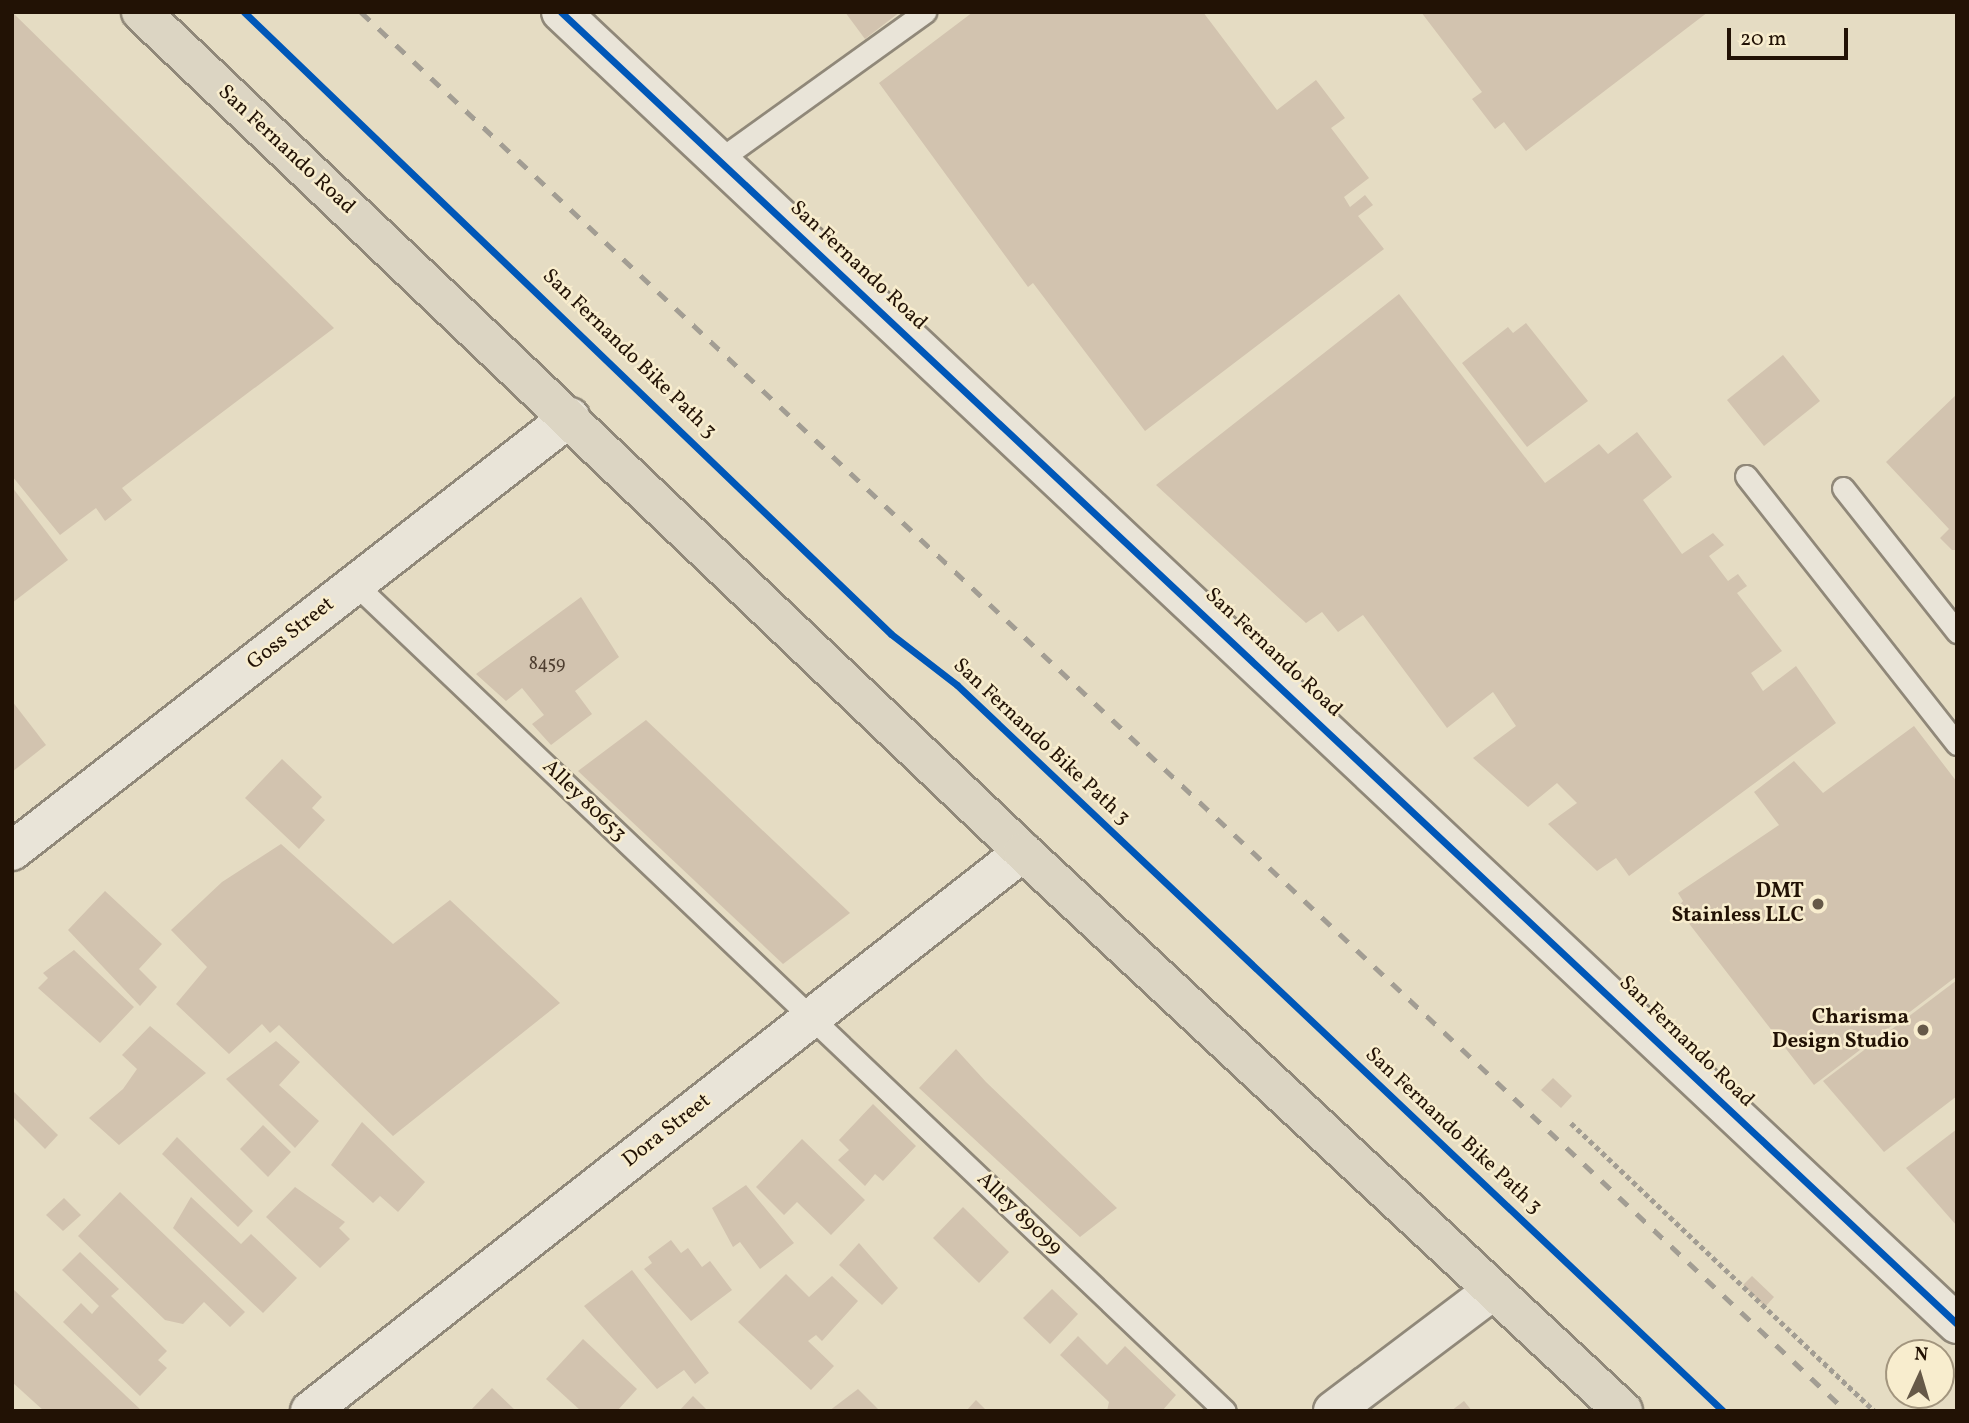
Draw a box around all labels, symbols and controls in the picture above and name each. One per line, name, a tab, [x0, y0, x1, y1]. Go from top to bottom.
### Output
scale bar	[1731, 14, 1852, 58]
text: 20 m	[1740, 25, 1786, 54]
street label: San Fernando Road	[212, 80, 360, 220]
street label: San Fernando Road	[784, 196, 932, 336]
street label: San Fernando Bike Path 3	[536, 264, 722, 444]
street label: San Fernando Road	[1199, 583, 1347, 723]
street label: Goss Street	[242, 592, 340, 676]
street label: San Fernando Bike Path 3	[947, 653, 1135, 831]
house number: 8459	[529, 654, 565, 676]
street label: Alley 80653	[537, 755, 631, 847]
place label: DMT Stainless LLC	[1671, 879, 1804, 929]
marker: DMT Stainless LLC	[1810, 896, 1826, 912]
street label: San Fernando Road	[1613, 971, 1759, 1113]
place label: Charisma Design Studio	[1772, 1005, 1909, 1055]
marker: Charisma Design Studio	[1915, 1022, 1931, 1038]
street label: San Fernando Bike Path 3	[1359, 1042, 1547, 1220]
street label: Dora Street	[618, 1089, 716, 1173]
street label: Alley 89099	[971, 1167, 1067, 1261]
north arrow	[1885, 1339, 1955, 1409]
text: N	[1914, 1342, 1929, 1368]

